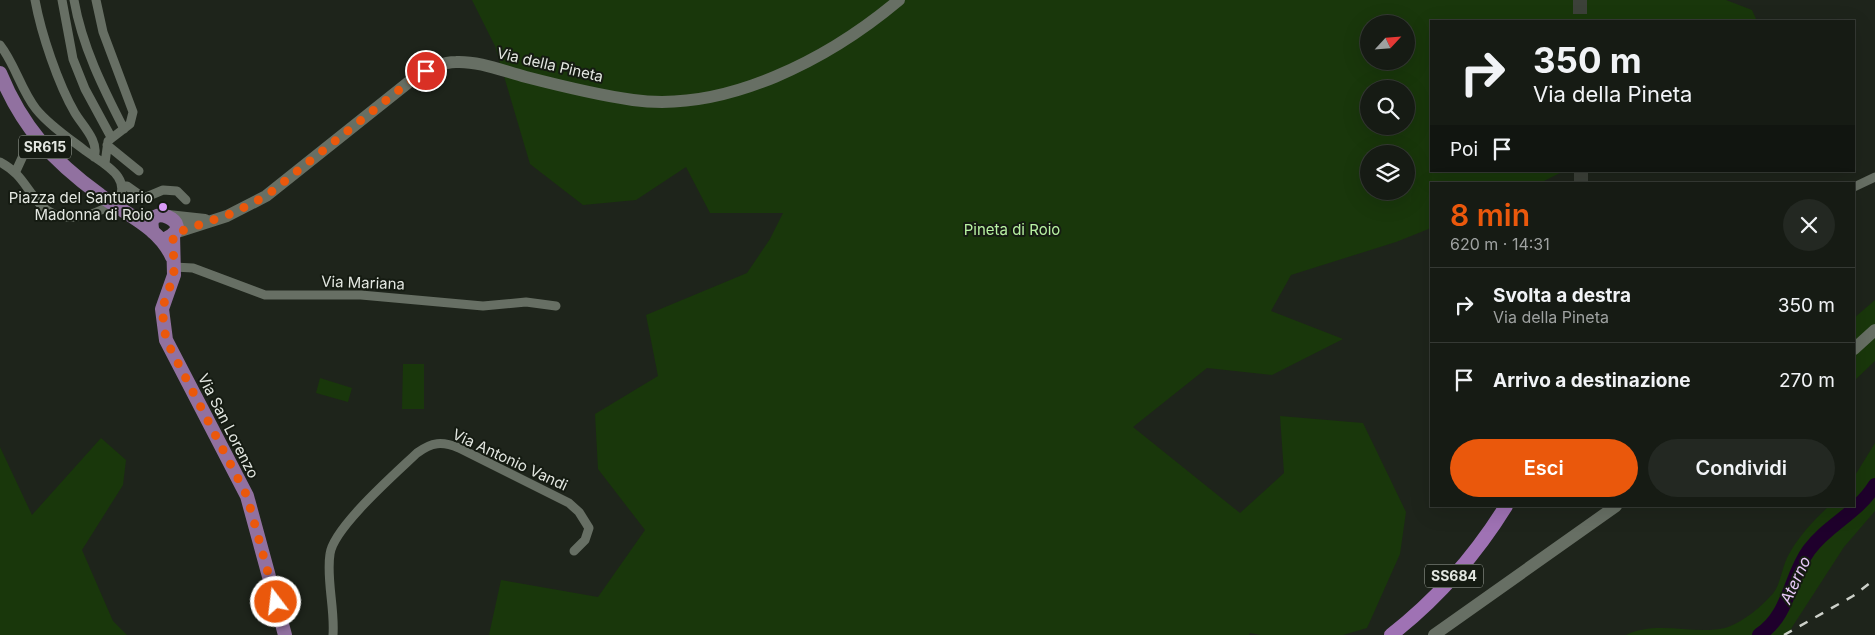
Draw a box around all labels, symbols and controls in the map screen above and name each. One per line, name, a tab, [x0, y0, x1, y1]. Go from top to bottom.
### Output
north arrow	[1360, 15, 1415, 70]
map controls	[1360, 15, 1415, 200]
text: 350 m	[1533, 39, 1642, 81]
icon: right	[1450, 40, 1515, 105]
street label: Via della Pineta	[495, 43, 605, 86]
pin	[405, 50, 447, 92]
icon: arrive	[412, 57, 440, 85]
button: search	[1360, 80, 1415, 135]
text: Via della Pineta	[1533, 81, 1692, 107]
icon: arrive	[1488, 135, 1516, 163]
road number: SR615	[19, 136, 71, 158]
text: Poi	[1450, 138, 1478, 161]
button: layers	[1360, 145, 1415, 200]
place label: Piazza del Santuario Madonna di Roio	[9, 188, 153, 224]
text: 8 min	[1450, 197, 1530, 233]
button: close	[1783, 199, 1835, 251]
marker: Piazza del Santuario Madonna di Roio	[157, 201, 169, 213]
park label: Pineta di Roio	[964, 220, 1060, 239]
text: 620 m · 14:31	[1450, 234, 1550, 254]
street label: Via Mariana	[321, 272, 405, 293]
text: Svolta a destra	[1493, 284, 1631, 307]
icon: right	[1450, 291, 1478, 319]
text: 350 m	[1778, 294, 1835, 317]
text: Via della Pineta	[1493, 307, 1609, 327]
icon: arrive	[1450, 366, 1478, 394]
text: Arrivo a destinazione	[1493, 369, 1691, 392]
text: 270 m	[1779, 369, 1835, 392]
street label: Via San Lorenzo	[194, 370, 263, 481]
street label: Via Antonio Vandi	[450, 425, 571, 495]
button: Esci	[1450, 439, 1638, 497]
button: Condividi	[1648, 439, 1835, 497]
water label: Aterno	[1775, 553, 1815, 608]
road number: SS684	[1425, 564, 1483, 588]
position arrow	[249, 575, 301, 627]

